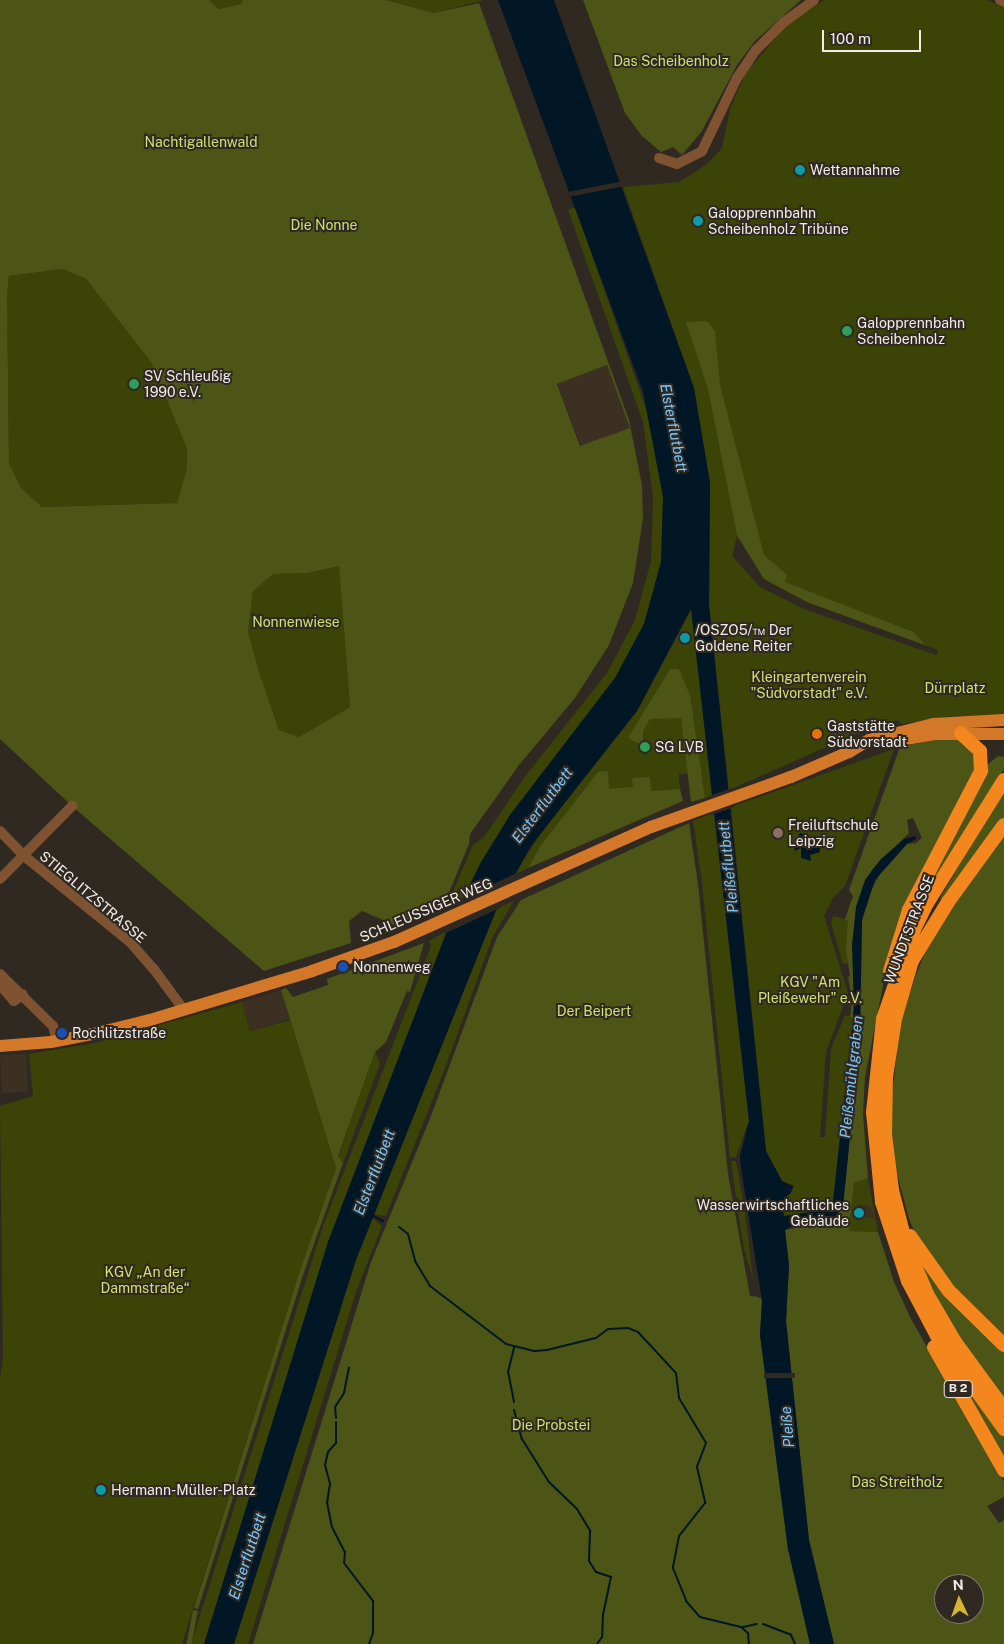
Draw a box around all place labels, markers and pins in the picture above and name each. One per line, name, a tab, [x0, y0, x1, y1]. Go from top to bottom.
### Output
place label: Wettannahme	[810, 162, 900, 178]
marker: Wettannahme	[794, 164, 806, 176]
place label: Galopprennbahn Scheibenholz Tribüne	[708, 205, 849, 238]
marker: Galopprennbahn Scheibenholz Tribüne	[692, 215, 704, 227]
place label: Galopprennbahn Scheibenholz	[857, 315, 965, 348]
marker: Galopprennbahn Scheibenholz	[841, 325, 853, 337]
place label: SV Schleußig 1990 e.V.	[144, 368, 231, 401]
marker: SV Schleußig 1990 e.V.	[128, 378, 140, 390]
place label: /OSZO5/™ Der Goldene Reiter	[695, 622, 792, 654]
marker: /OSZO5/™ Der Goldene Reiter	[679, 632, 691, 644]
place label: Gaststätte Südvorstadt	[827, 718, 907, 750]
marker: Gaststätte Südvorstadt	[811, 728, 823, 740]
place label: SG LVB	[655, 739, 704, 755]
marker: SG LVB	[639, 741, 651, 753]
place label: Freiluftschule Leipzig	[788, 817, 879, 850]
marker: Freiluftschule Leipzig	[772, 827, 784, 839]
place label: Nonnenweg	[353, 959, 431, 975]
marker: Nonnenweg	[337, 961, 349, 973]
place label: Rochlitzstraße	[72, 1025, 166, 1041]
marker: Rochlitzstraße	[56, 1027, 68, 1039]
place label: Wasserwirtschaftliches Gebäude	[697, 1197, 849, 1230]
marker: Wasserwirtschaftliches Gebäude	[853, 1207, 865, 1219]
place label: Hermann-Müller-Platz	[111, 1482, 256, 1498]
marker: Hermann-Müller-Platz	[95, 1484, 107, 1496]

